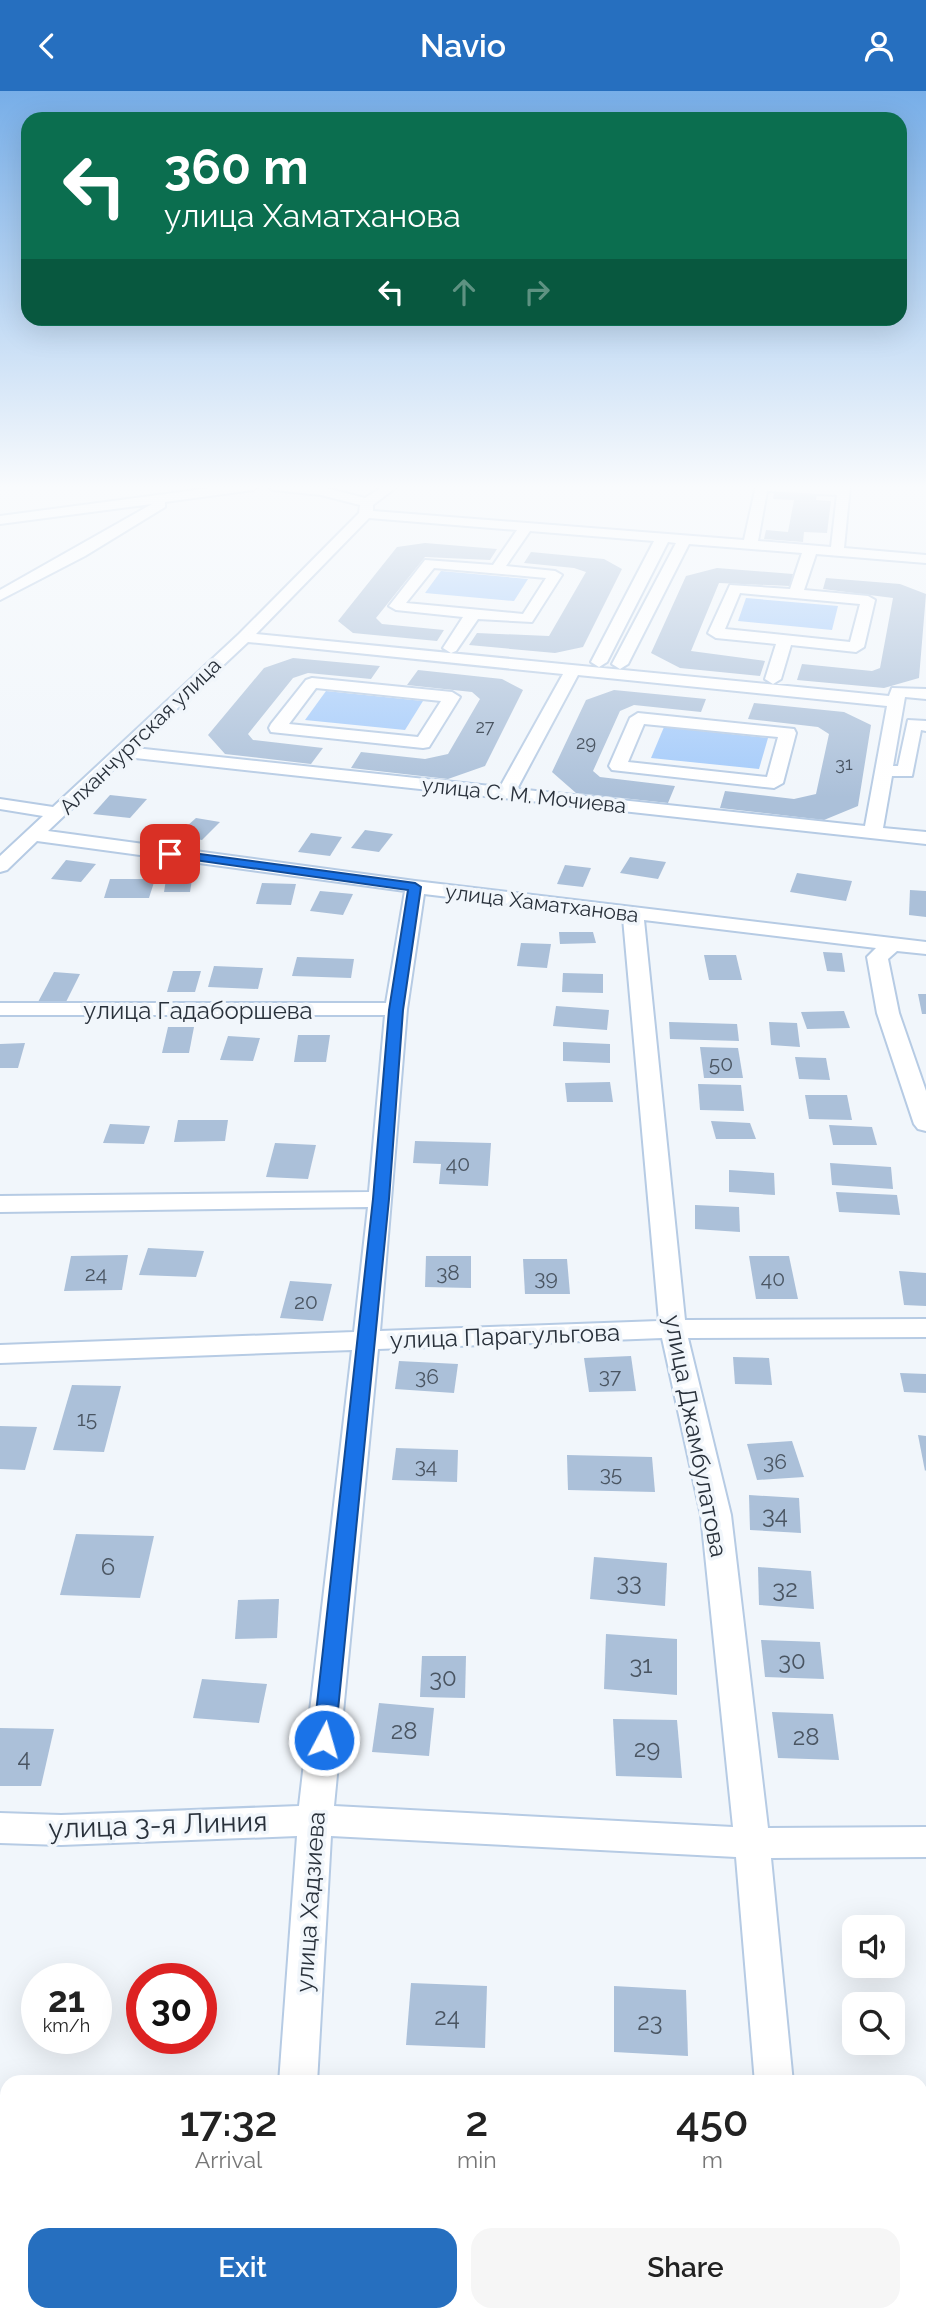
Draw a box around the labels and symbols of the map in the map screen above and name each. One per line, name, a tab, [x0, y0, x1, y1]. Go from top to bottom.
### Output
street label: Алханчуртская улица	[54, 653, 226, 819]
house number: 27	[475, 716, 495, 737]
house number: 29	[576, 732, 596, 753]
house number: 31	[835, 753, 853, 774]
street label: улица С. М. Мочиева	[421, 772, 627, 818]
pin	[140, 824, 200, 884]
street label: улица Хаматханова	[444, 879, 640, 927]
street label: улица Гадаборшева	[83, 996, 313, 1025]
house number: 50	[709, 1051, 733, 1076]
house number: 40	[446, 1151, 470, 1176]
house number: 38	[436, 1260, 460, 1285]
house number: 24	[85, 1261, 107, 1286]
house number: 39	[534, 1265, 558, 1290]
house number: 40	[761, 1266, 785, 1291]
house number: 20	[294, 1289, 318, 1314]
street label: улица Джамбулатова	[658, 1312, 734, 1560]
street label: улица Парагульгова	[389, 1317, 621, 1355]
house number: 37	[599, 1363, 622, 1388]
house number: 36	[415, 1364, 439, 1389]
house number: 15	[77, 1406, 97, 1431]
house number: 36	[763, 1449, 787, 1474]
house number: 34	[415, 1453, 437, 1478]
house number: 35	[600, 1461, 622, 1486]
house number: 34	[762, 1500, 788, 1529]
house number: 6	[101, 1552, 115, 1581]
house number: 33	[616, 1567, 642, 1596]
house number: 32	[772, 1574, 798, 1603]
house number: 30	[778, 1646, 806, 1675]
house number: 31	[629, 1650, 653, 1679]
house number: 30	[429, 1663, 457, 1692]
position arrow	[287, 1703, 361, 1777]
house number: 28	[391, 1716, 417, 1745]
house number: 28	[793, 1722, 819, 1751]
house number: 29	[634, 1734, 660, 1763]
house number: 4	[17, 1743, 31, 1772]
street label: улица 3-я Линия	[48, 1805, 268, 1845]
street label: улица Хадзиева	[289, 1811, 331, 1993]
speed limit sign: 30	[126, 1963, 217, 2054]
house number: 24	[434, 2002, 460, 2031]
house number: 23	[637, 2007, 663, 2036]

